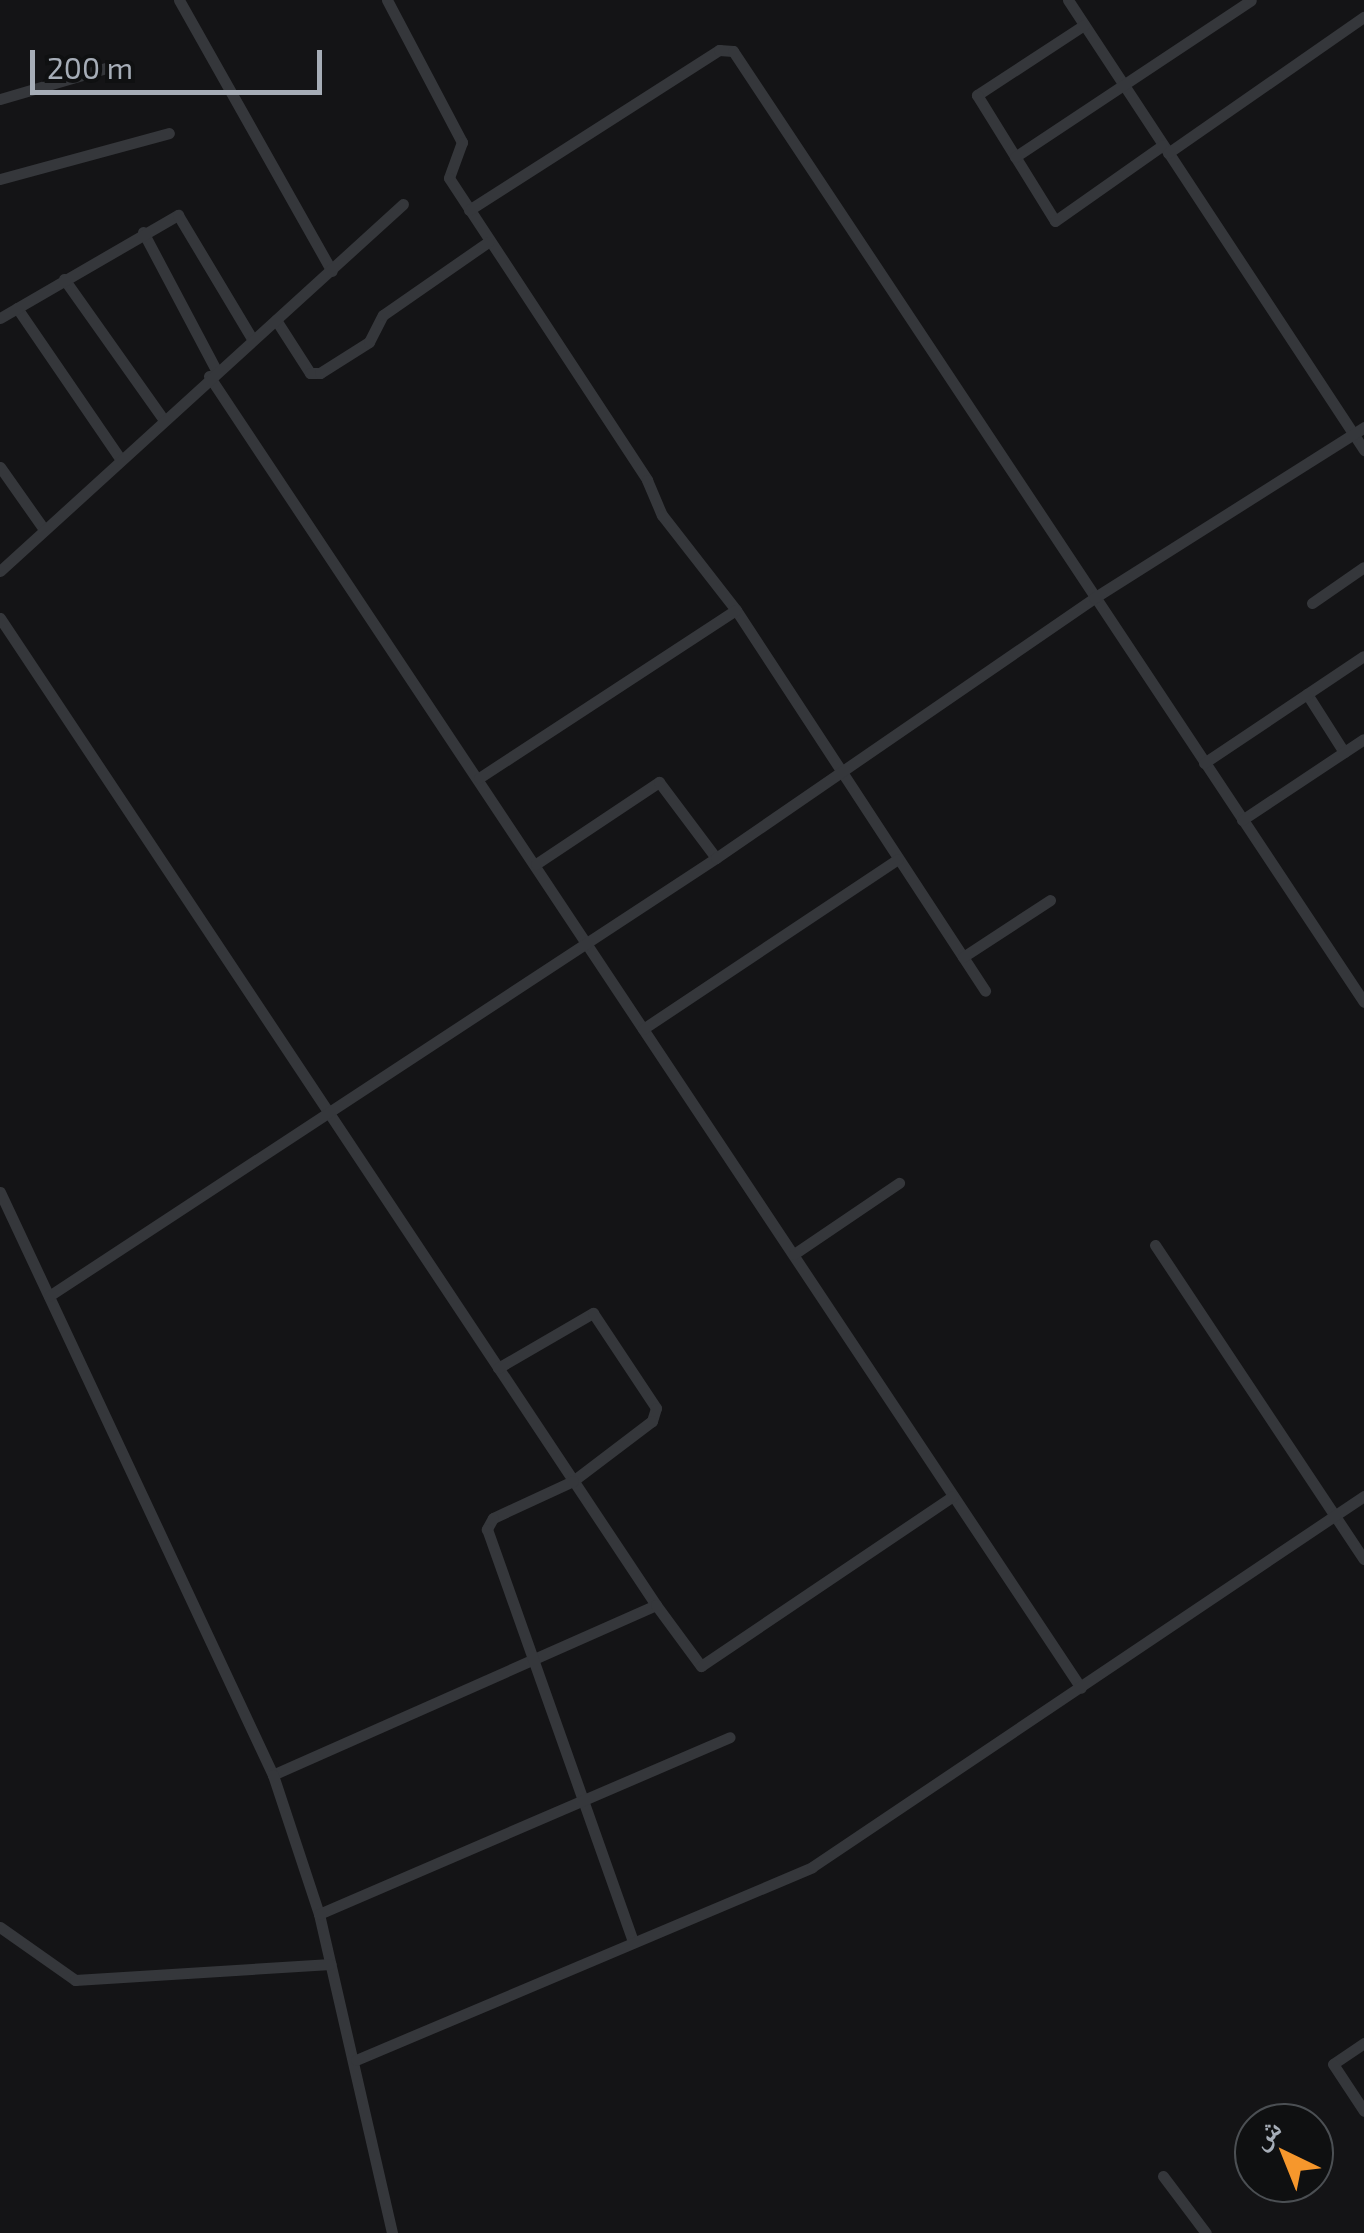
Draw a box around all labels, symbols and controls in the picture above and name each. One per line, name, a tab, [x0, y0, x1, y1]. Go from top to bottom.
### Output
scale bar	[35, 30, 328, 92]
text: 200 m	[47, 49, 133, 85]
north arrow	[1234, 2103, 1334, 2203]
text: ش	[1242, 2110, 1287, 2155]

